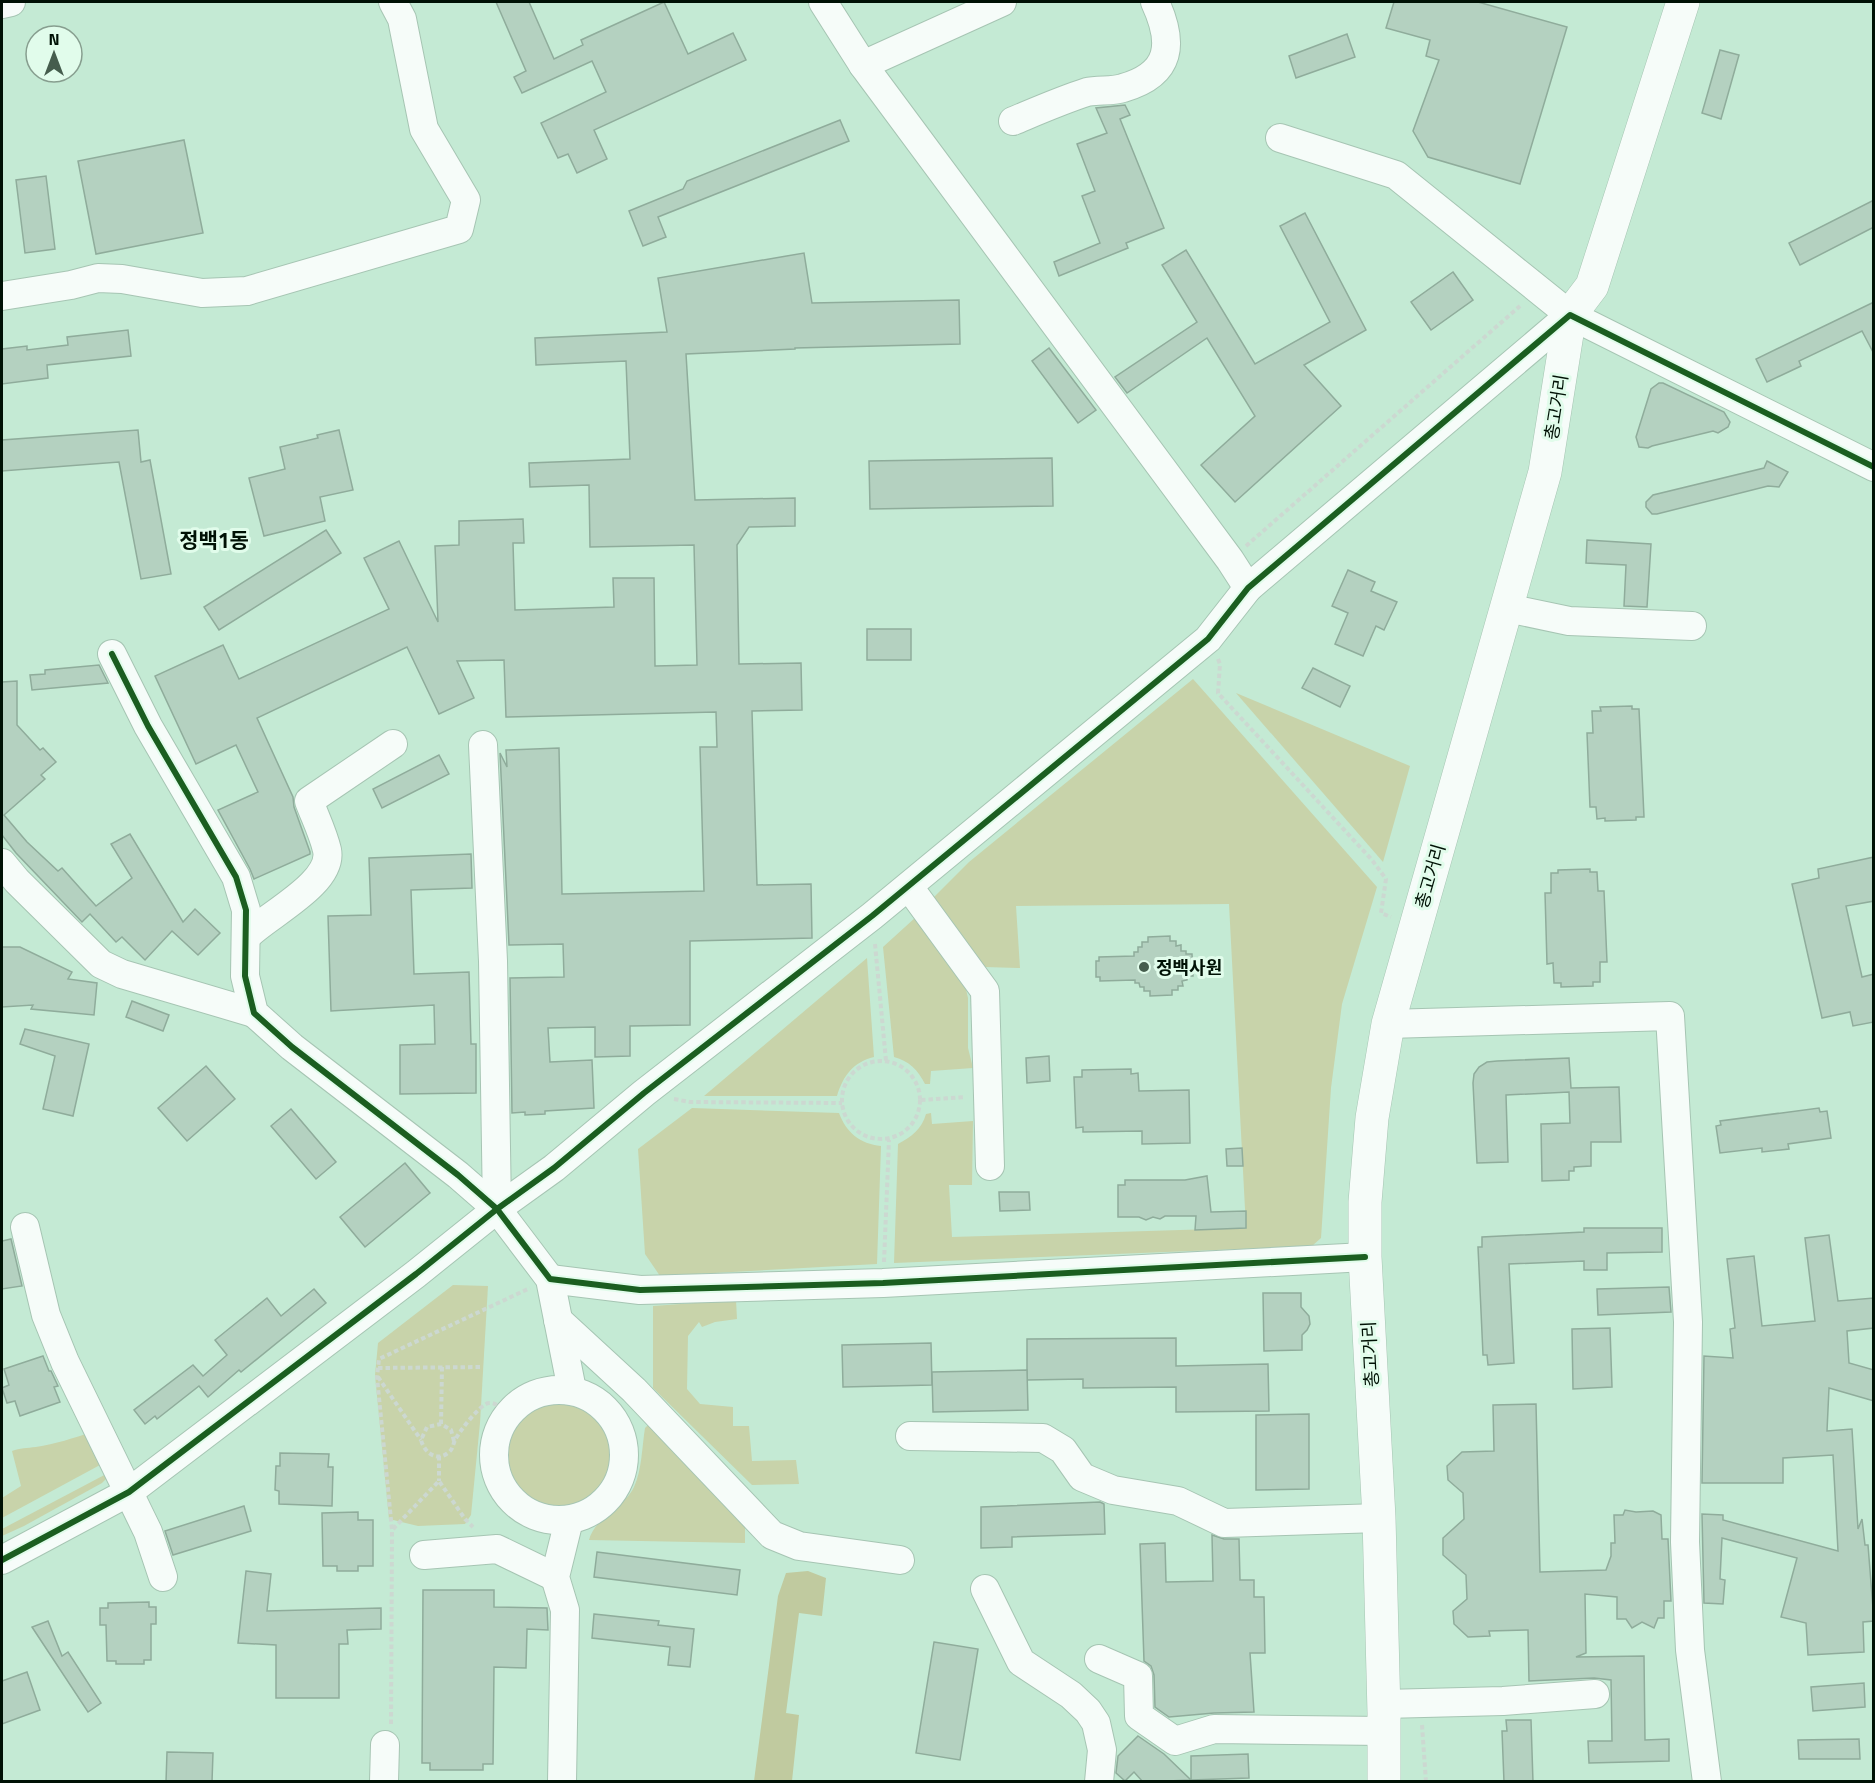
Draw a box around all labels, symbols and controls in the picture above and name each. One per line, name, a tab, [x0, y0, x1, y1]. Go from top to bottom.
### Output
north arrow	[24, 24, 84, 84]
text: N	[48, 27, 60, 51]
street label: 총고거리	[1537, 372, 1575, 442]
district label: 정백1동	[179, 524, 249, 556]
street label: 총고거리	[1408, 840, 1452, 912]
place label: 정백사원	[1156, 954, 1222, 981]
marker: 정백사원	[1137, 960, 1151, 974]
street label: 총고거리	[1355, 1320, 1385, 1388]

